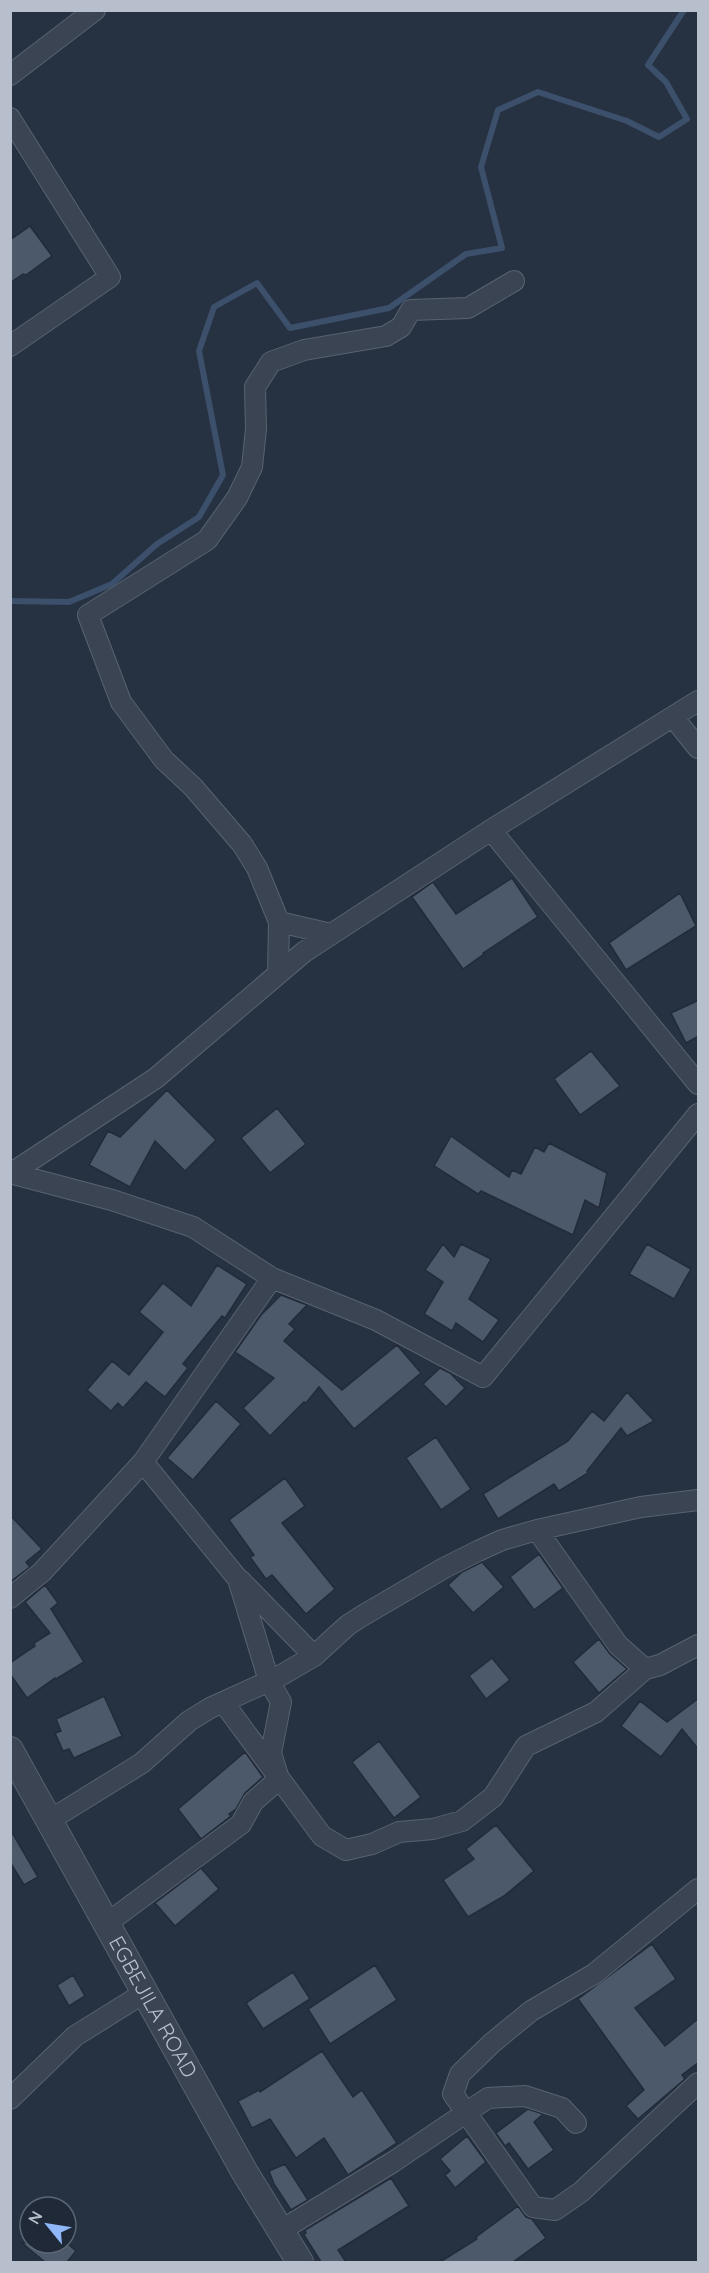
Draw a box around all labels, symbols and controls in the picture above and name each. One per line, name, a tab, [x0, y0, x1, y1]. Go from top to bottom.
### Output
street label: EGBEJILA ROAD	[104, 1931, 204, 2082]
north arrow	[18, 2195, 78, 2255]
text: N	[23, 2207, 47, 2228]

